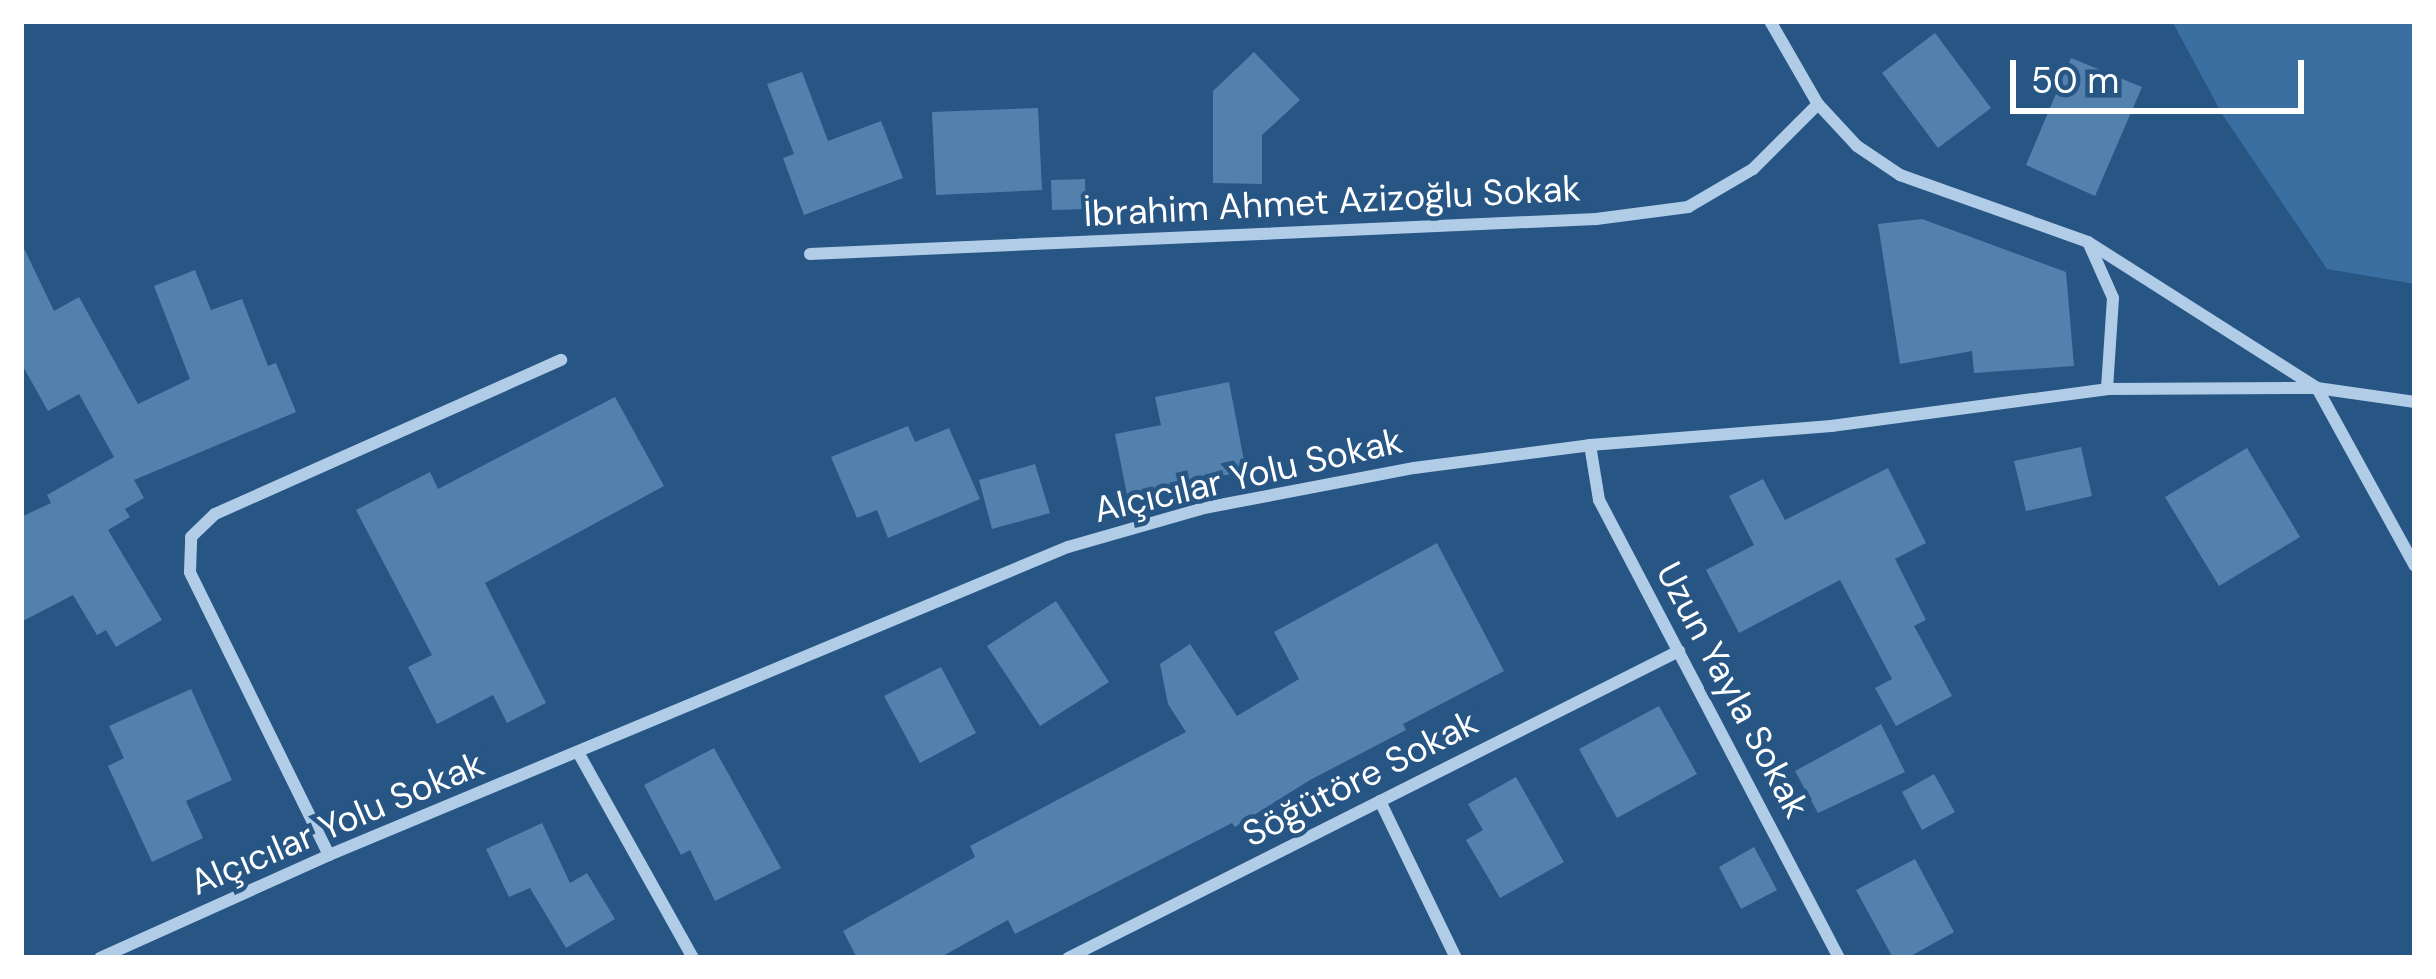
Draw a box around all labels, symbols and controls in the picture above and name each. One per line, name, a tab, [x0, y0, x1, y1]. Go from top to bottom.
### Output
scale bar	[2016, 36, 2310, 110]
text: 50 m	[2031, 57, 2119, 104]
street label: İbrahim Ahmet Azizoğlu Sokak	[1082, 166, 1582, 236]
street label: Alçıcılar Yolu Sokak	[1090, 419, 1406, 531]
street label: Uzun Yayla Sokak	[1647, 555, 1819, 825]
street label: Söğütöre Sokak	[1235, 700, 1485, 856]
street label: Alçıcılar Yolu Sokak	[184, 742, 490, 904]

